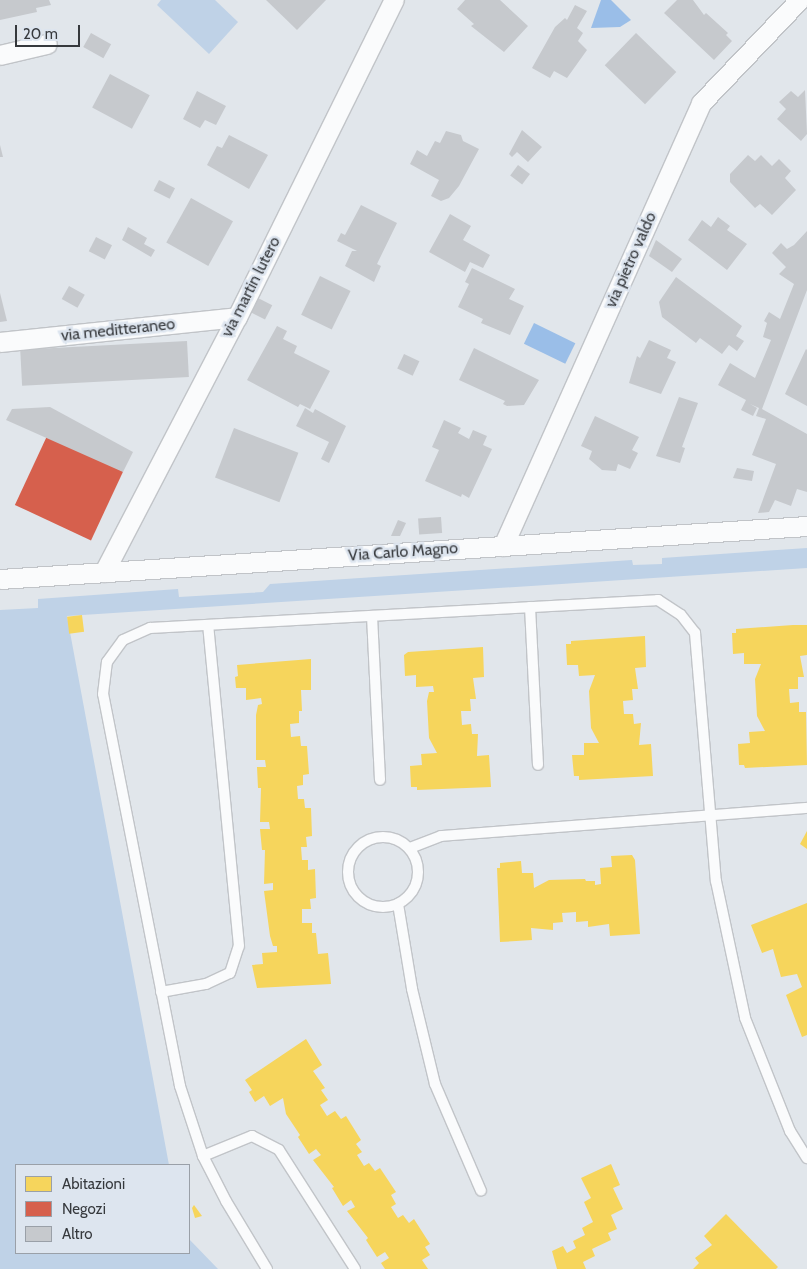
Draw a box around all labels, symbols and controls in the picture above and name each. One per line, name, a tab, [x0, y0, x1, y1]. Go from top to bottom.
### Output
scale bar	[18, 15, 82, 47]
text: 20 m	[23, 25, 58, 43]
street label: via pietro valdo	[601, 209, 661, 311]
street label: via martin lutero	[217, 234, 285, 340]
street label: via meditteraneo	[60, 314, 176, 346]
street label: Via Carlo Magno	[347, 539, 459, 565]
legend	[15, 1164, 190, 1254]
text: Abitazioni	[62, 1175, 125, 1193]
text: Negozi	[62, 1200, 106, 1218]
text: Altro	[62, 1225, 92, 1243]

